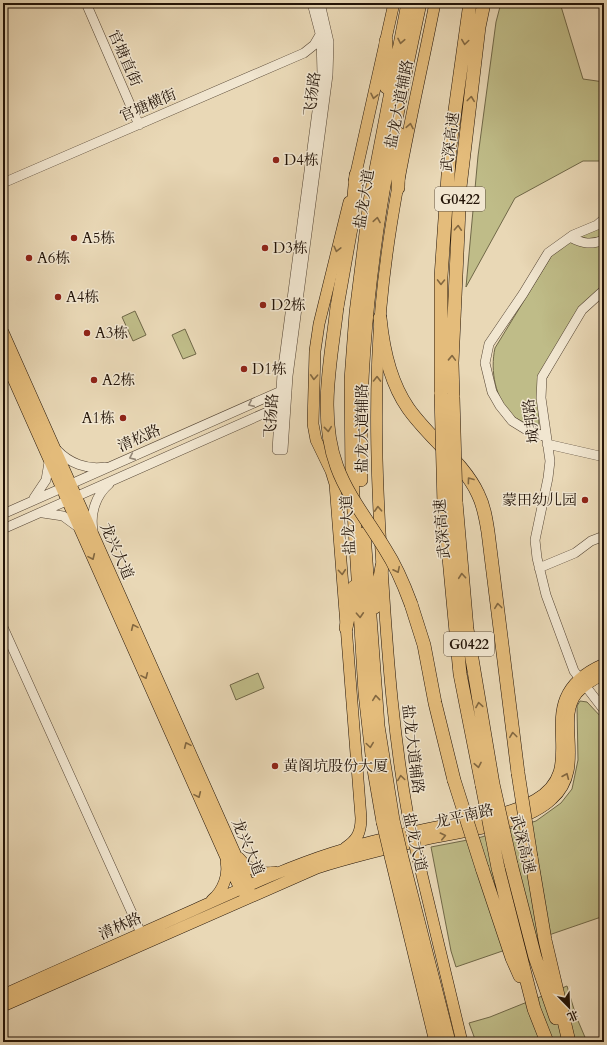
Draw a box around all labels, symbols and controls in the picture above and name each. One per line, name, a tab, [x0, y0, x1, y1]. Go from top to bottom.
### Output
street label: 官塘直街	[104, 27, 146, 89]
one-way arrow	[397, 38, 406, 44]
one-way arrow	[461, 39, 470, 45]
street label: 盐龙大道辅路	[381, 58, 417, 150]
street label: 飞扬路	[299, 70, 325, 118]
street label: 官塘横街	[116, 84, 180, 126]
one-way arrow	[371, 93, 379, 99]
one-way arrow	[466, 96, 475, 102]
street label: 武深高速	[436, 111, 464, 173]
one-way arrow	[406, 122, 414, 129]
place label: D4栋	[284, 150, 319, 170]
marker: D4栋	[271, 155, 281, 165]
street label: 盐龙大道	[349, 168, 379, 230]
road number: G0422	[435, 187, 485, 211]
one-way arrow	[372, 217, 381, 223]
one-way arrow	[454, 225, 463, 231]
place label: A5栋	[82, 228, 115, 248]
marker: A5栋	[69, 233, 79, 243]
place label: D3栋	[273, 238, 308, 258]
marker: D3栋	[260, 243, 270, 253]
one-way arrow	[334, 246, 342, 253]
place label: A6栋	[37, 248, 70, 268]
marker: A6栋	[24, 253, 34, 263]
one-way arrow	[437, 279, 445, 285]
place label: A4栋	[66, 287, 99, 307]
marker: A4栋	[53, 292, 63, 302]
place label: D2栋	[271, 295, 306, 315]
marker: D2栋	[258, 300, 268, 310]
place label: A3栋	[95, 323, 128, 343]
marker: A3栋	[82, 328, 92, 338]
one-way arrow	[448, 355, 456, 361]
place label: D1栋	[252, 359, 287, 379]
marker: D1栋	[239, 364, 249, 374]
place label: A2栋	[102, 370, 135, 390]
one-way arrow	[310, 374, 319, 380]
marker: A2栋	[89, 375, 99, 385]
one-way arrow	[372, 376, 381, 382]
street label: 盐龙大道辅路	[352, 383, 372, 473]
street label: 飞扬路	[259, 393, 283, 439]
street label: 城邦路	[518, 397, 544, 445]
one-way arrow	[247, 399, 255, 407]
place label: A1栋	[82, 408, 115, 428]
marker: A1栋	[118, 413, 128, 423]
street label: 清松路	[114, 420, 164, 456]
one-way arrow	[323, 426, 332, 432]
one-way arrow	[129, 452, 136, 460]
one-way arrow	[467, 477, 475, 484]
place label: 蒙田幼儿园	[502, 490, 577, 510]
street label: 盐龙大道	[336, 494, 360, 556]
marker: 蒙田幼儿园	[580, 495, 590, 505]
street label: 武深高速	[429, 498, 455, 560]
one-way arrow	[374, 506, 382, 512]
street label: 龙兴大道	[96, 520, 138, 582]
one-way arrow	[88, 553, 96, 560]
one-way arrow	[392, 566, 400, 573]
one-way arrow	[337, 569, 346, 575]
one-way arrow	[458, 573, 467, 579]
one-way arrow	[494, 603, 503, 609]
one-way arrow	[356, 612, 365, 618]
one-way arrow	[131, 623, 139, 631]
road number: G0422	[444, 632, 494, 656]
one-way arrow	[140, 671, 148, 679]
one-way arrow	[371, 695, 380, 701]
one-way arrow	[476, 701, 484, 708]
street label: 盐龙大道辅路	[398, 703, 428, 795]
one-way arrow	[509, 732, 518, 738]
one-way arrow	[365, 741, 374, 748]
one-way arrow	[184, 742, 192, 750]
place label: 黄阁坑股份大厦	[283, 756, 388, 776]
marker: 黄阁坑股份大厦	[270, 761, 280, 771]
one-way arrow	[474, 762, 482, 768]
one-way arrow	[562, 773, 570, 780]
one-way arrow	[397, 775, 406, 781]
one-way arrow	[193, 790, 201, 798]
street label: 龙平南路	[433, 800, 495, 832]
street label: 盐龙大道	[399, 811, 431, 873]
street label: 武深高速	[506, 812, 540, 876]
street label: 龙兴大道	[227, 815, 269, 879]
one-way arrow	[439, 832, 446, 841]
street label: 清林路	[95, 908, 145, 944]
north arrow	[549, 987, 589, 1027]
text: 北	[565, 1007, 581, 1025]

